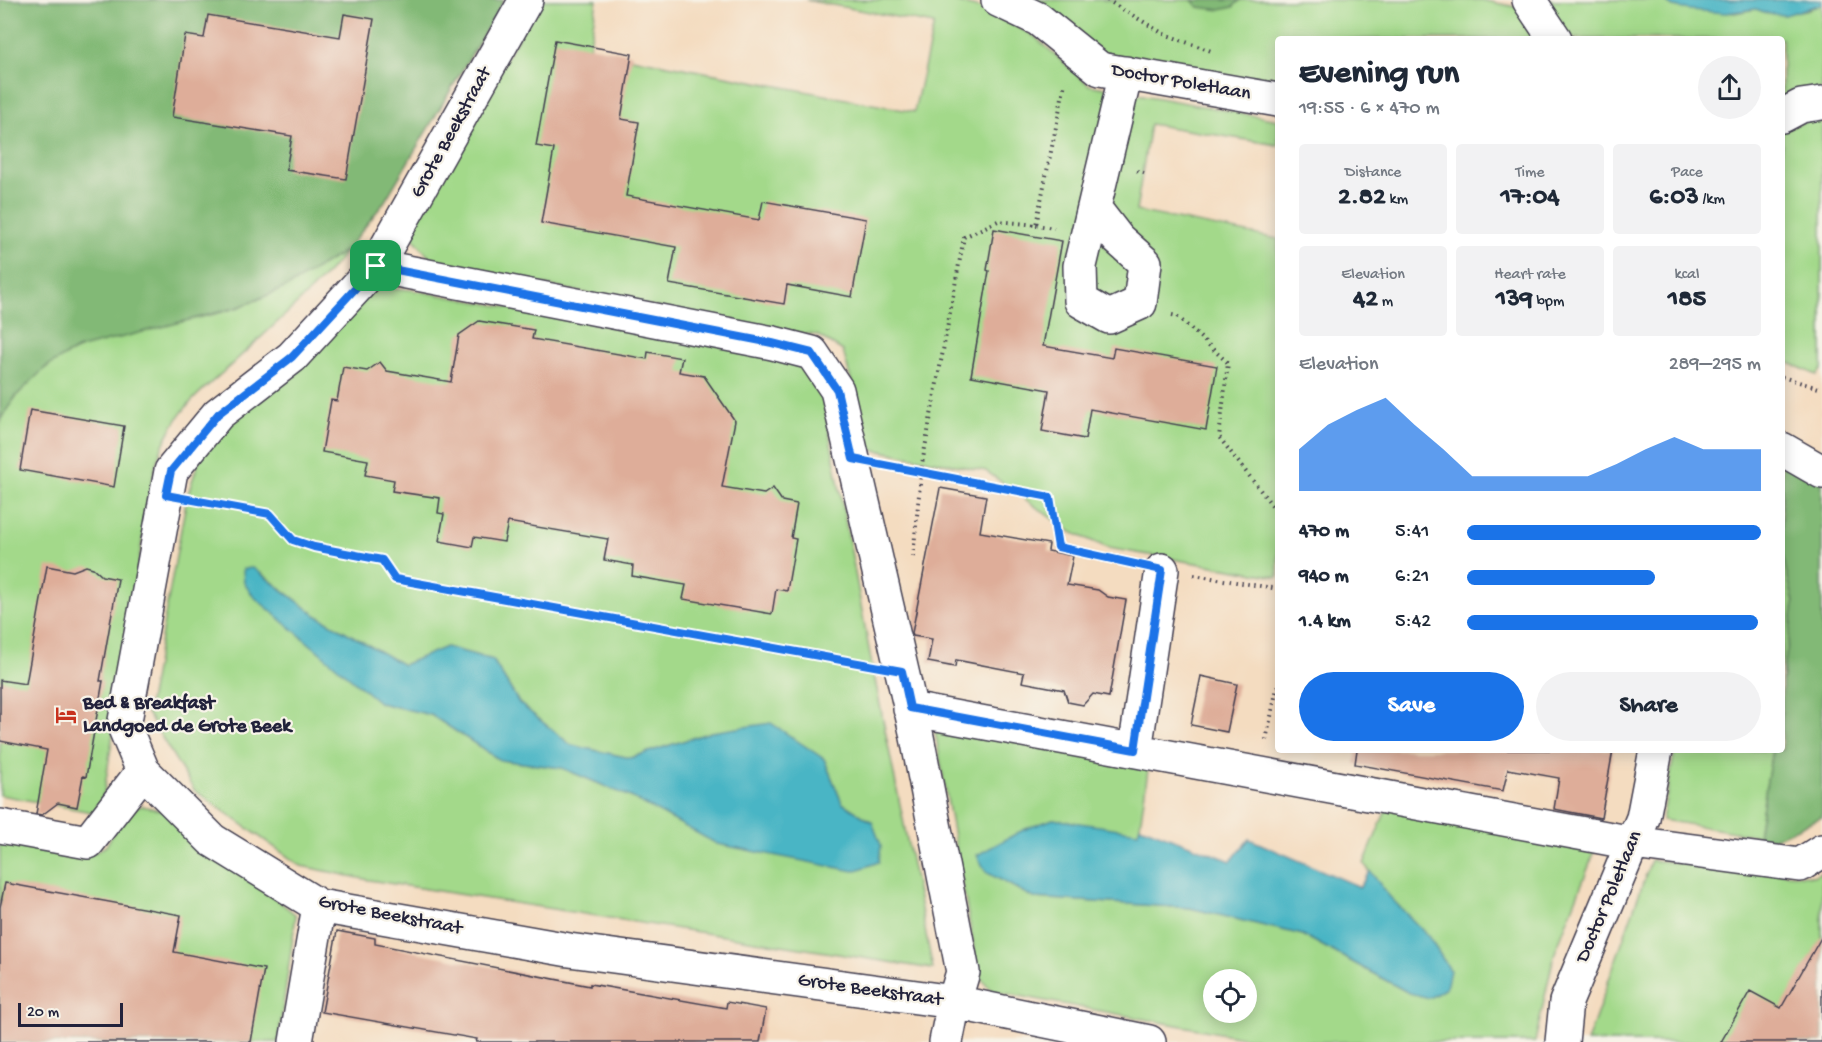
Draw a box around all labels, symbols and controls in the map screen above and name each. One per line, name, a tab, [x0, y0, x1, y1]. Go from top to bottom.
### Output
text: Evening run	[1299, 56, 1459, 94]
button: share	[1698, 56, 1761, 119]
street label: Doctor Poletlaan	[1108, 59, 1253, 107]
street label: Grote Beekstraat	[407, 62, 498, 202]
text: 19:55 · 6 × 470 m	[1299, 98, 1440, 121]
text: Distance	[1345, 164, 1401, 183]
text: Time	[1515, 164, 1545, 183]
text: Pace	[1671, 164, 1703, 183]
text: 2.82	[1338, 183, 1386, 214]
text: 17:04	[1500, 183, 1560, 214]
text: 6:03	[1649, 183, 1699, 214]
text: km	[1386, 191, 1408, 210]
text: /km	[1699, 191, 1725, 210]
pin	[350, 240, 401, 291]
icon: arrive	[359, 249, 392, 282]
text: Elevation	[1341, 266, 1405, 285]
text: Heart rate	[1494, 266, 1566, 285]
text: kcal	[1675, 266, 1699, 285]
text: 42	[1353, 285, 1378, 316]
text: 139	[1496, 285, 1533, 316]
text: 185	[1668, 285, 1706, 316]
text: m	[1378, 293, 1393, 312]
text: bpm	[1533, 293, 1564, 312]
text: Elevation	[1299, 354, 1379, 377]
text: 289–295 m	[1669, 354, 1761, 377]
text: 470 m	[1299, 521, 1349, 544]
text: 5:41	[1395, 521, 1429, 544]
text: 940 m	[1299, 566, 1349, 589]
text: 6:21	[1395, 566, 1429, 589]
text: 1.4 km	[1299, 611, 1351, 634]
text: 5:42	[1395, 611, 1431, 634]
button: Save	[1299, 672, 1524, 741]
button: Share	[1536, 672, 1761, 741]
place label: Bed & Breakfast Landgoed de Grote Beek	[82, 693, 293, 739]
hotel icon: Bed & Breakfast Landgoed de Grote Beek	[54, 703, 78, 727]
street label: Doctor Poletlaan	[1571, 827, 1648, 968]
street label: Grote Beekstraat	[316, 891, 466, 942]
street label: Grote Beekstraat	[796, 969, 946, 1013]
map controls	[1203, 969, 1257, 1023]
button: locate	[1203, 969, 1257, 1023]
scale bar	[18, 1000, 123, 1028]
text: 20 m	[27, 1004, 59, 1023]

